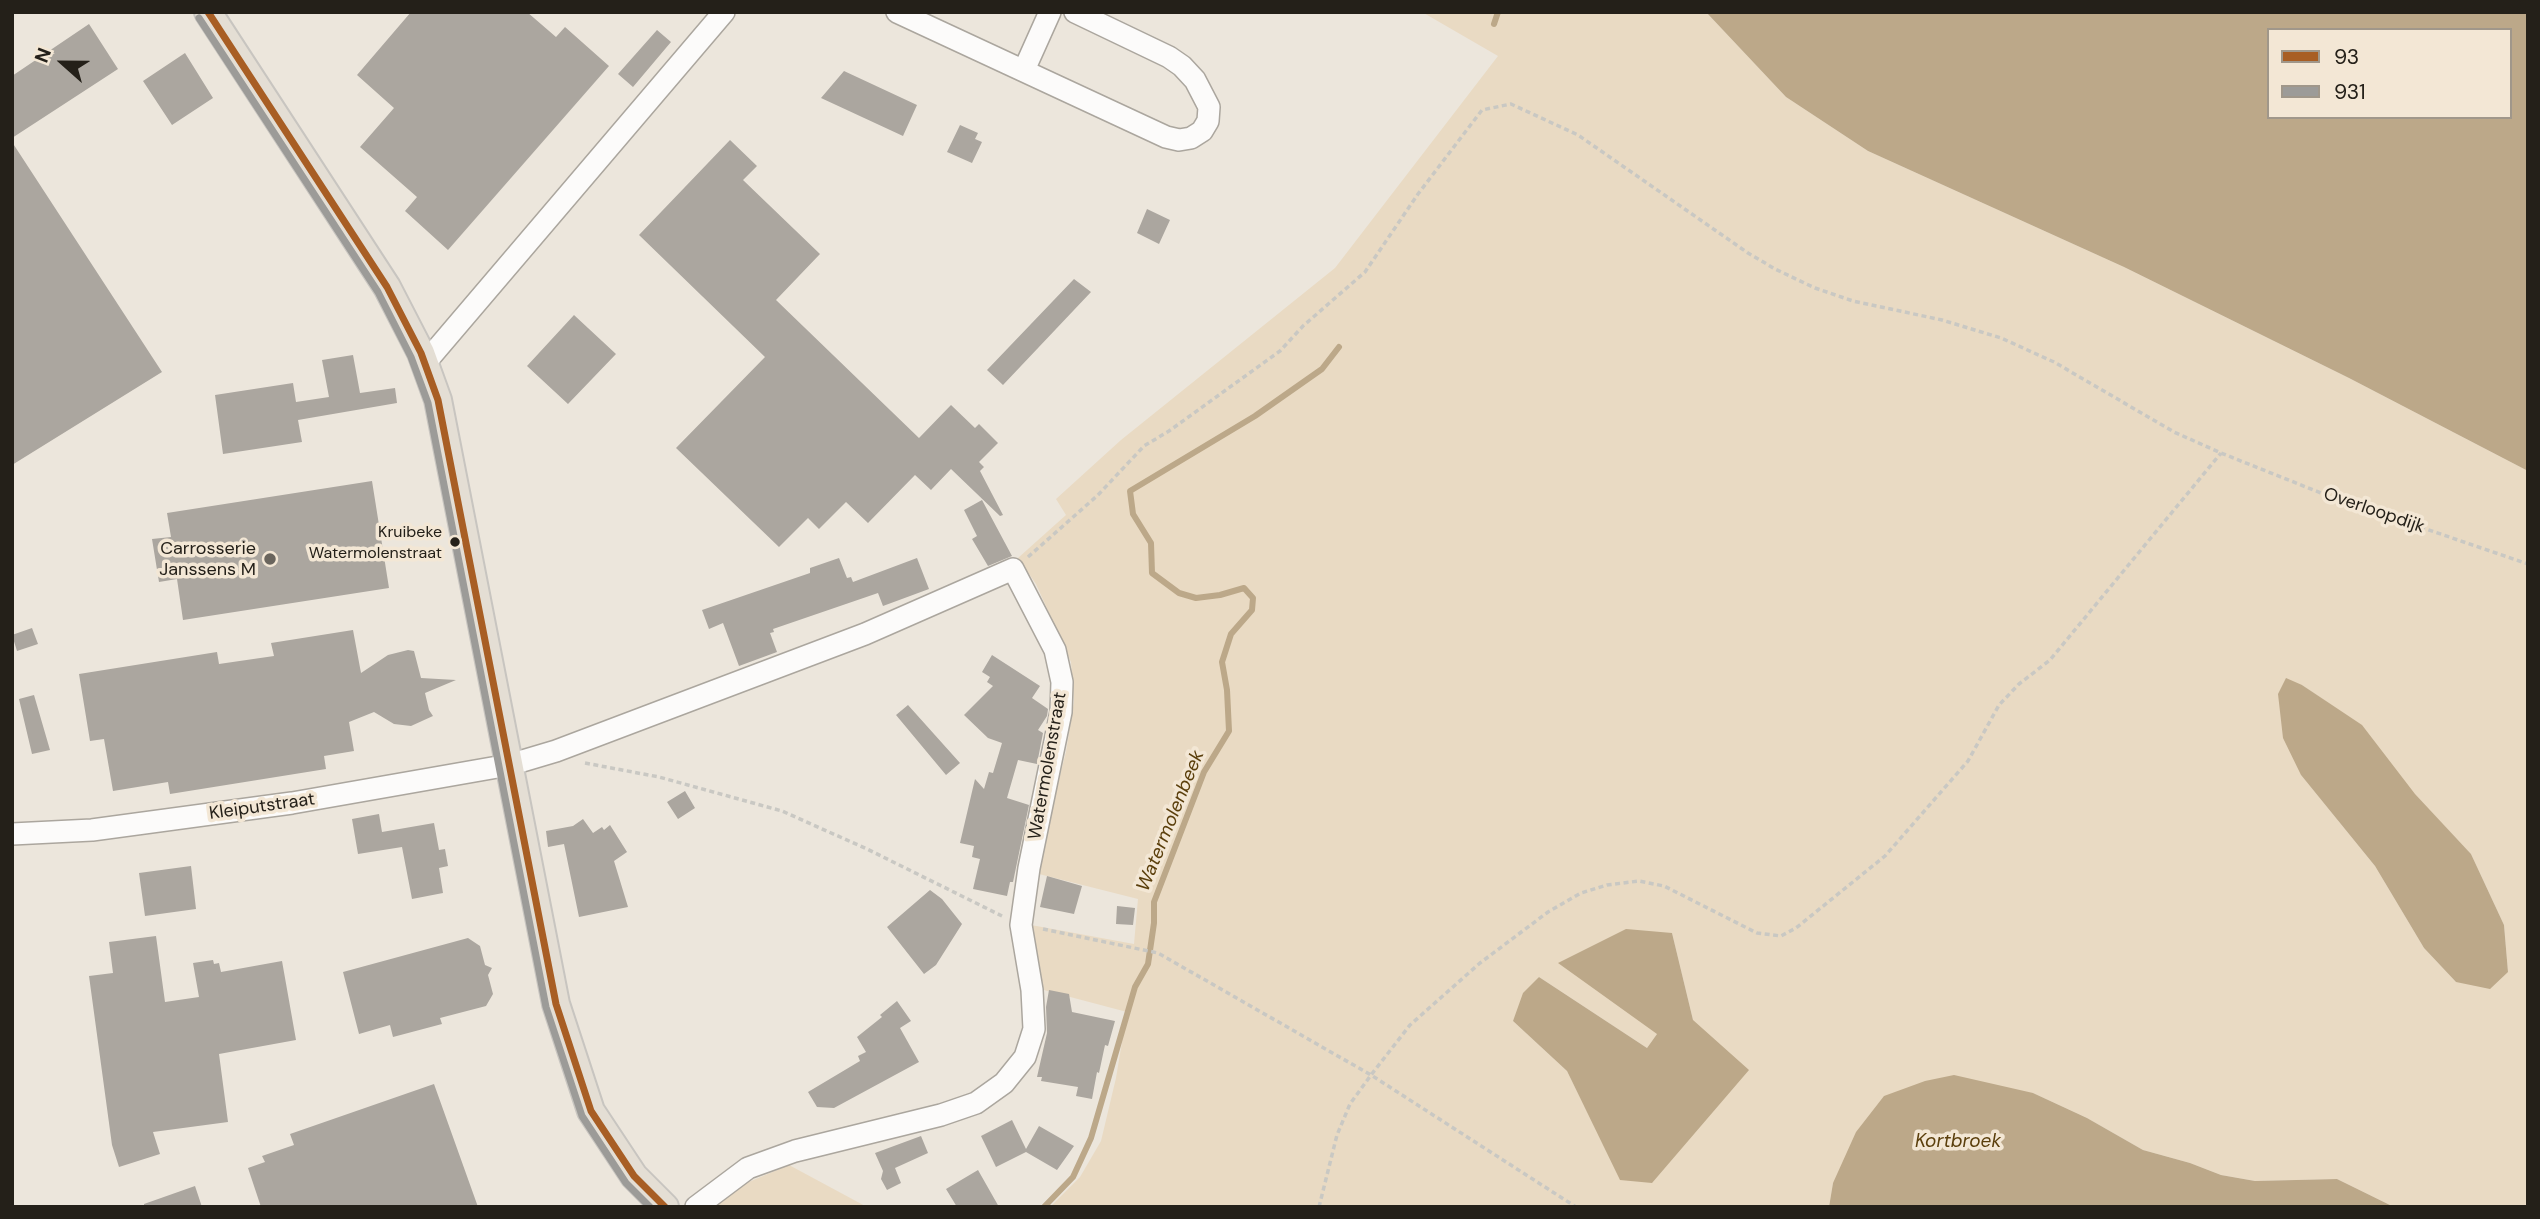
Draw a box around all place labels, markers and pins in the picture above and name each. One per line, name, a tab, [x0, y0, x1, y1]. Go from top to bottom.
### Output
place label: Kruibeke Watermolenstraat	[309, 523, 442, 561]
marker: Kruibeke Watermolenstraat	[448, 535, 462, 549]
place label: Carrosserie Janssens M	[159, 538, 256, 580]
marker: Carrosserie Janssens M	[262, 551, 278, 567]

